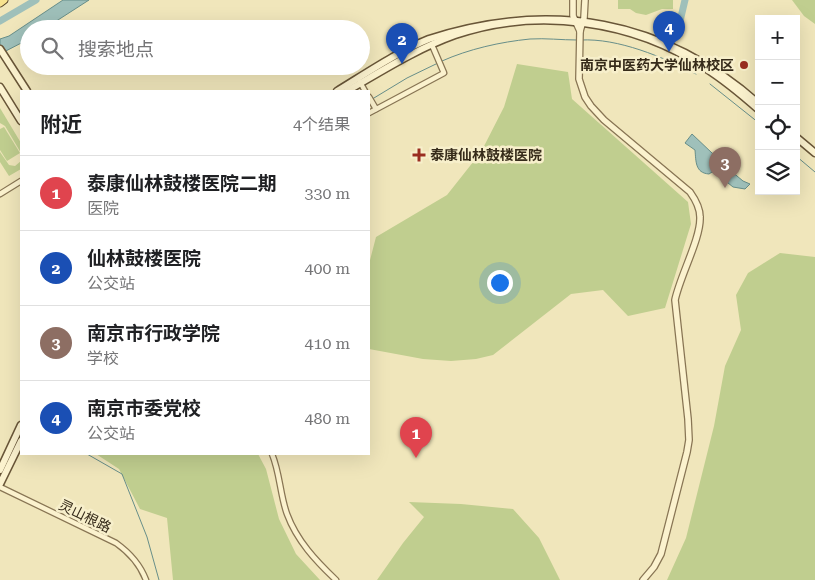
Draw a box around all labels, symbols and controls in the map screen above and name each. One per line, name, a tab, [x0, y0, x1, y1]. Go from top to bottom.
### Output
pin: 4	[653, 11, 685, 52]
map controls	[755, 15, 800, 195]
button: +	[755, 15, 800, 60]
search box	[20, 20, 370, 75]
pin: 2	[386, 23, 418, 64]
icon: search	[38, 34, 66, 62]
text: 搜索地点	[78, 38, 154, 61]
place label: 南京中医药大学仙林校区	[580, 57, 734, 73]
marker: 南京中医药大学仙林校区	[738, 59, 750, 71]
button: −	[755, 60, 800, 105]
button: locate	[755, 105, 800, 150]
text: 附近	[40, 113, 82, 137]
text: 4个结果	[293, 115, 350, 134]
place label: 泰康仙林鼓楼医院	[430, 147, 542, 163]
pin: 3	[709, 147, 741, 188]
marker: 泰康仙林鼓楼医院	[412, 148, 426, 162]
button: layers	[755, 150, 800, 195]
text: 泰康仙林鼓楼医院二期	[87, 172, 277, 195]
text: 1	[52, 184, 60, 203]
text: 330 m	[304, 184, 350, 203]
text: 医院	[87, 199, 119, 218]
text: 仙林鼓楼医院	[87, 247, 201, 270]
text: 2	[52, 259, 60, 278]
text: 400 m	[304, 259, 350, 278]
your location	[487, 270, 513, 296]
text: 公交站	[87, 274, 135, 293]
text: 南京市行政学院	[87, 322, 220, 345]
text: 3	[52, 334, 60, 353]
text: 410 m	[304, 334, 350, 353]
text: 学校	[87, 349, 119, 368]
text: 南京市委党校	[87, 397, 201, 420]
text: 4	[52, 409, 60, 428]
text: 480 m	[304, 409, 350, 428]
pin: 1	[400, 417, 432, 458]
text: 公交站	[87, 424, 135, 443]
street label: 灵山根路	[56, 497, 114, 535]

